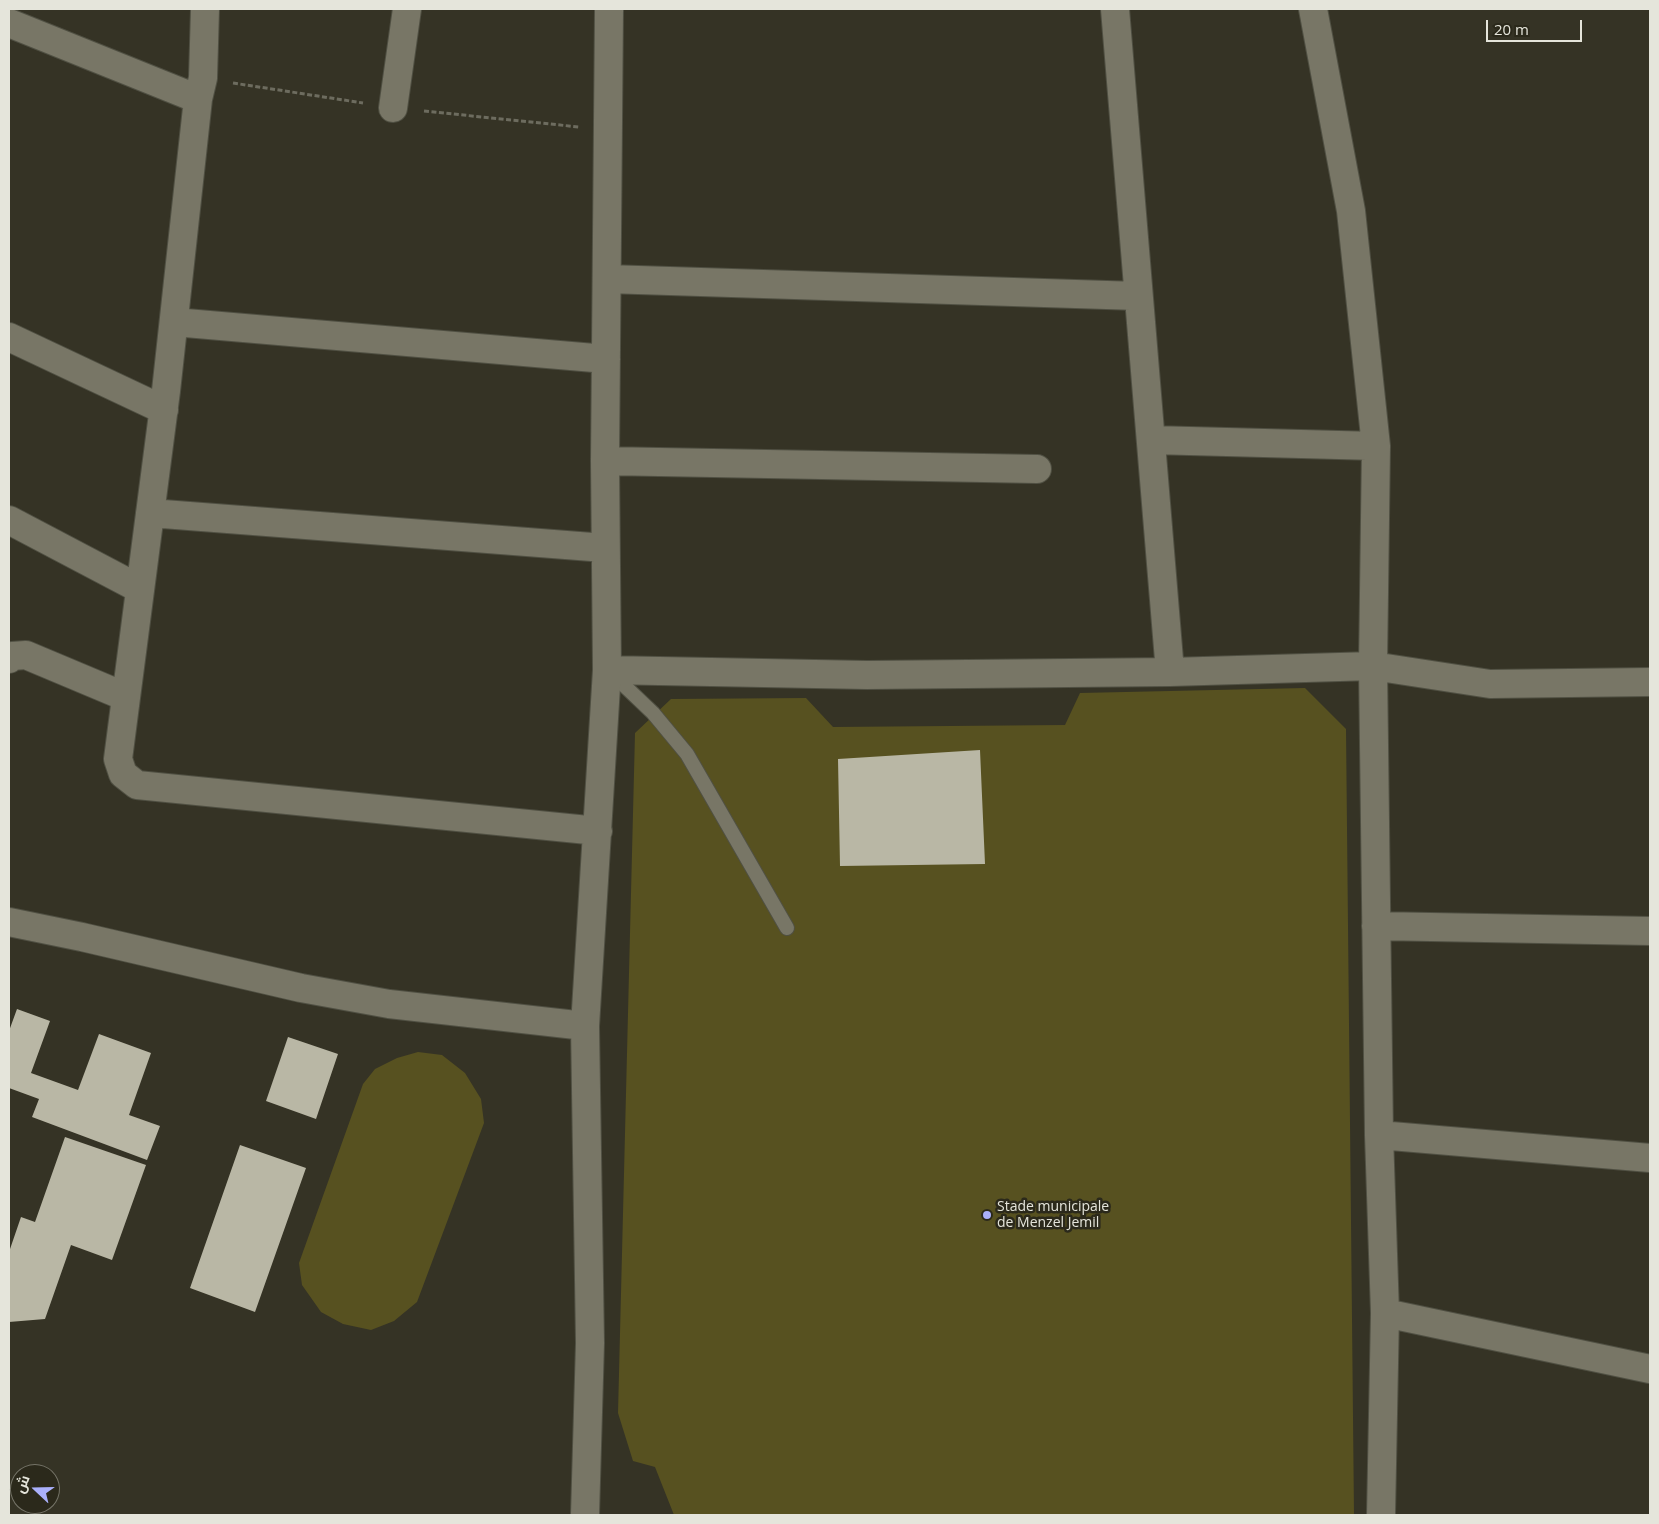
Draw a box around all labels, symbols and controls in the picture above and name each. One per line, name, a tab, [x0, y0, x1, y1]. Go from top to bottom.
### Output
scale bar	[1489, 10, 1585, 42]
text: 20 m	[1494, 19, 1529, 39]
place label: Stade municipale de Menzel Jemil	[997, 1199, 1109, 1232]
marker: Stade municipale de Menzel Jemil	[981, 1209, 993, 1221]
north arrow	[10, 1464, 60, 1514]
text: ش	[9, 1472, 34, 1496]

